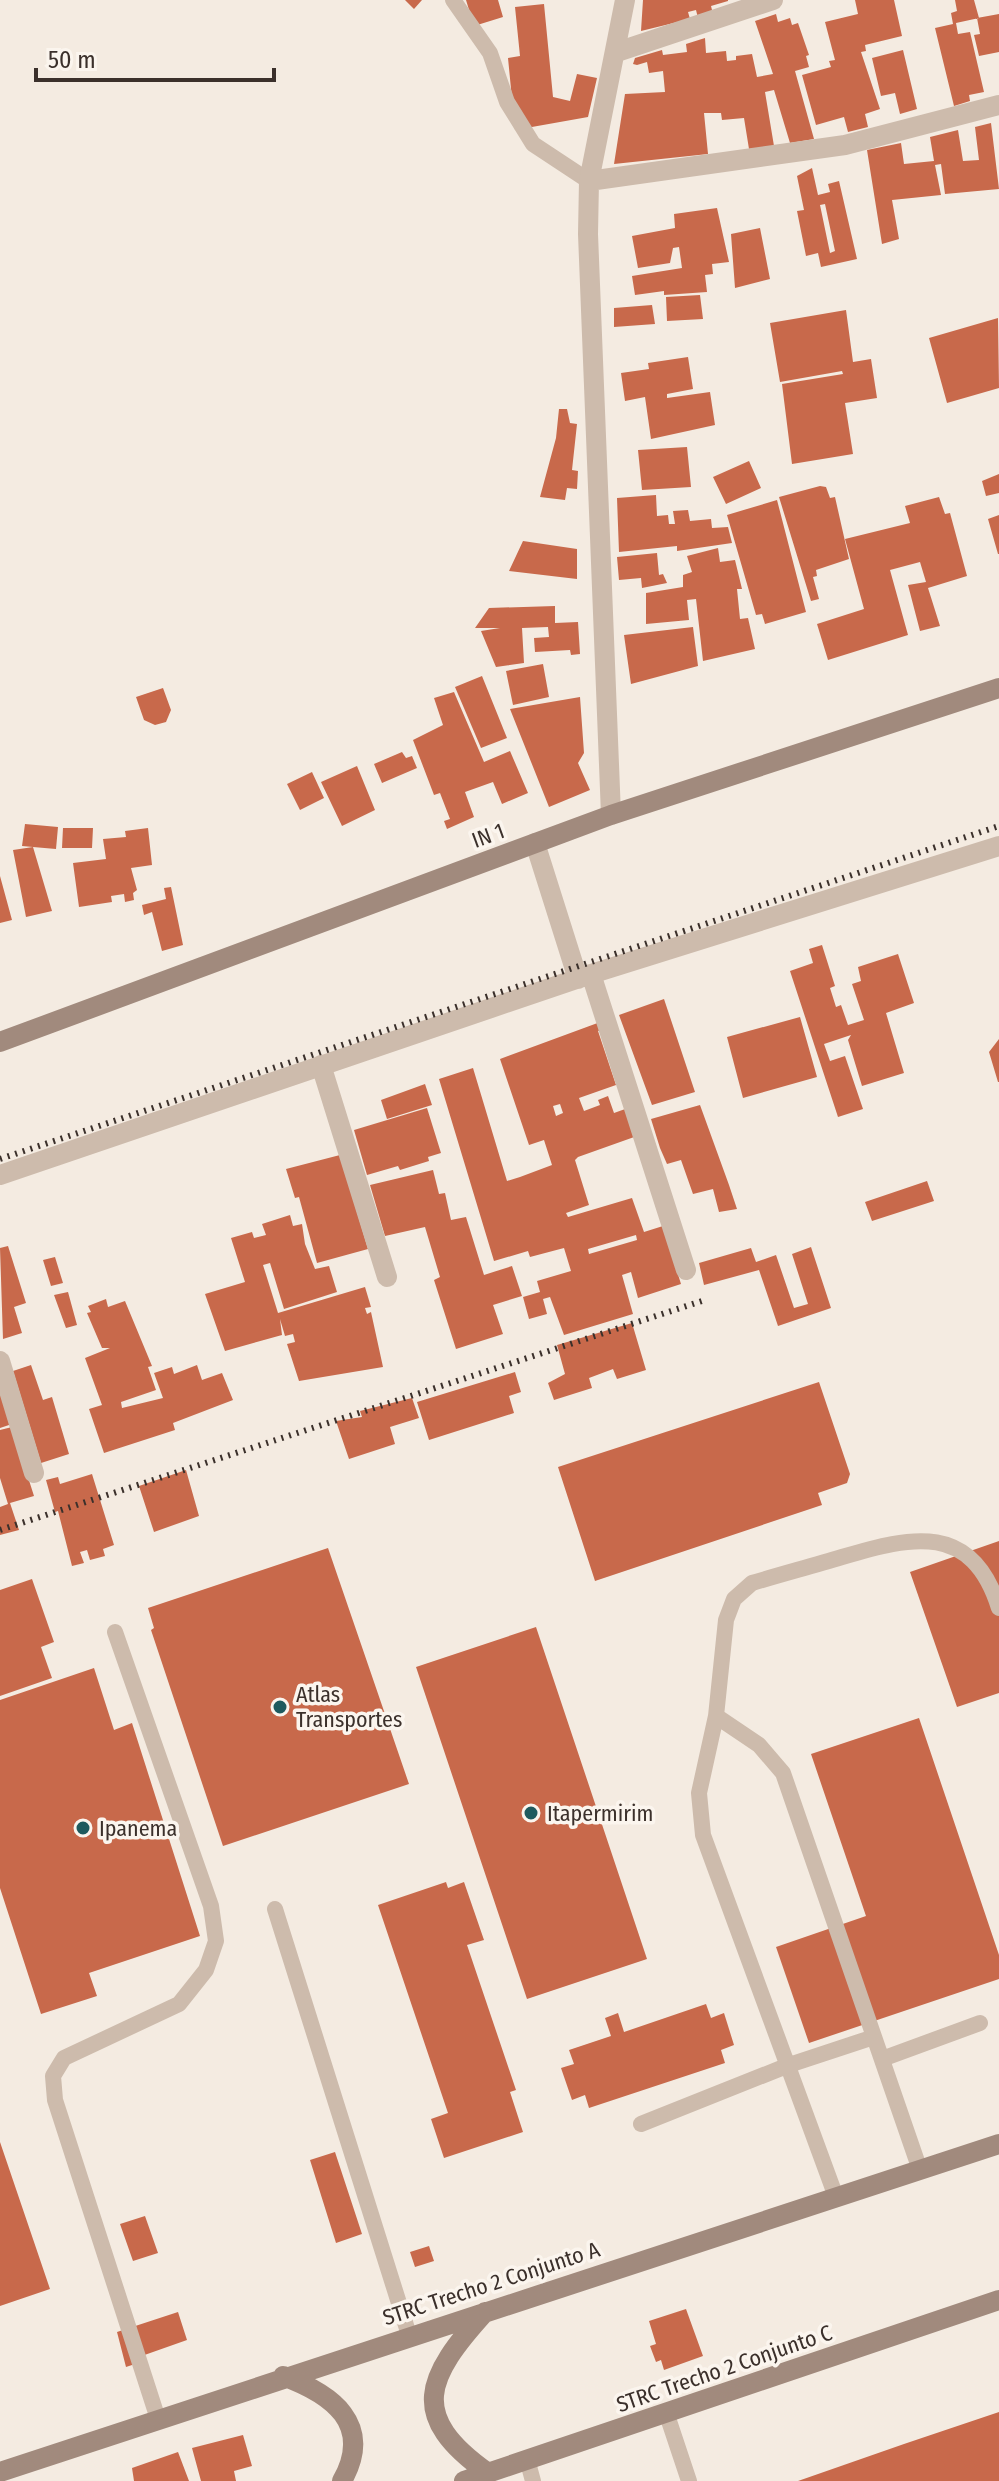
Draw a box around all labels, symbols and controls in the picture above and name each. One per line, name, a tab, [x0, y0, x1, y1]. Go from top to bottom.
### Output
scale bar	[36, 32, 274, 82]
text: 50 m	[48, 46, 96, 74]
street label: IN 1	[468, 817, 508, 854]
place label: Atlas Transportes	[296, 1681, 402, 1733]
marker: Atlas Transportes	[271, 1698, 289, 1716]
place label: Itapermirim	[547, 1800, 653, 1827]
marker: Itapermirim	[522, 1804, 540, 1822]
place label: Ipanema	[99, 1815, 177, 1842]
marker: Ipanema	[74, 1819, 92, 1837]
street label: STRC Trecho 2 Conjunto A	[379, 2235, 603, 2331]
street label: STRC Trecho 2 Conjunto C	[613, 2319, 835, 2418]

